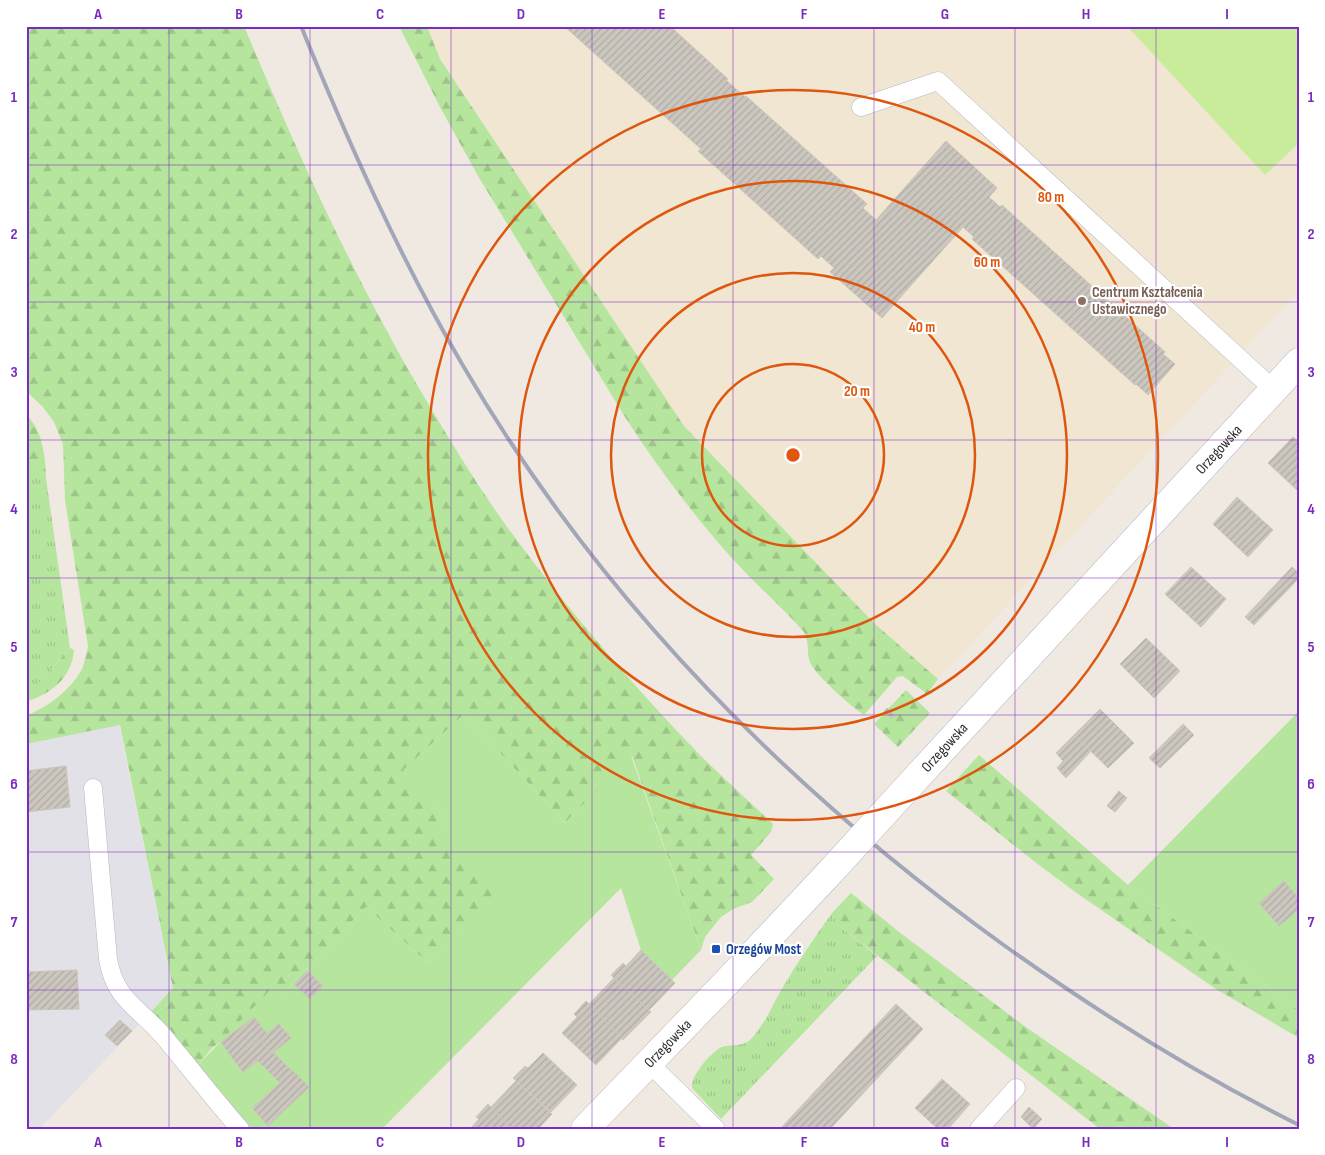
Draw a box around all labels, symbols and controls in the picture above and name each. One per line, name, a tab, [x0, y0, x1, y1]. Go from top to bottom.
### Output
text: A	[93, 5, 102, 24]
text: B	[235, 5, 243, 24]
text: C	[376, 5, 384, 24]
text: D	[517, 5, 525, 24]
text: E	[659, 5, 666, 24]
text: F	[801, 5, 808, 24]
text: G	[941, 5, 949, 24]
text: H	[1082, 5, 1090, 24]
text: I	[1225, 5, 1229, 24]
text: 1	[11, 88, 18, 107]
text: 1	[1308, 88, 1315, 107]
text: 80 m	[1038, 188, 1064, 207]
text: 2	[10, 225, 18, 244]
text: 2	[1307, 225, 1315, 244]
text: 60 m	[974, 253, 1000, 272]
place label: Centrum Kształcenia Ustawicznego	[1092, 283, 1203, 319]
marker: Centrum Kształcenia Ustawicznego	[1076, 295, 1088, 307]
text: 40 m	[909, 318, 935, 337]
text: 3	[10, 363, 18, 382]
text: 3	[1307, 363, 1315, 382]
text: 20 m	[844, 382, 870, 401]
street label: Orzegowska	[1191, 420, 1246, 478]
centre of rings	[784, 446, 802, 464]
text: 4	[10, 500, 18, 519]
text: 4	[1307, 500, 1315, 519]
text: 5	[10, 638, 18, 657]
text: 5	[1307, 638, 1315, 657]
street label: Orzegowska	[917, 718, 972, 776]
text: 6	[10, 775, 18, 794]
text: 6	[1307, 775, 1315, 794]
text: 7	[11, 913, 18, 932]
text: 7	[1308, 913, 1315, 932]
place label: Orzegów Most	[726, 940, 801, 959]
marker: Orzegów Most	[710, 943, 722, 955]
street label: Orzegowska	[640, 1015, 696, 1072]
text: 8	[10, 1050, 18, 1069]
text: 8	[1307, 1050, 1315, 1069]
text: A	[93, 1133, 102, 1152]
text: B	[235, 1133, 243, 1152]
text: C	[376, 1133, 384, 1152]
text: D	[517, 1133, 525, 1152]
text: E	[659, 1133, 666, 1152]
text: F	[801, 1133, 808, 1152]
text: G	[941, 1133, 949, 1152]
text: H	[1082, 1133, 1090, 1152]
text: I	[1225, 1133, 1229, 1152]

